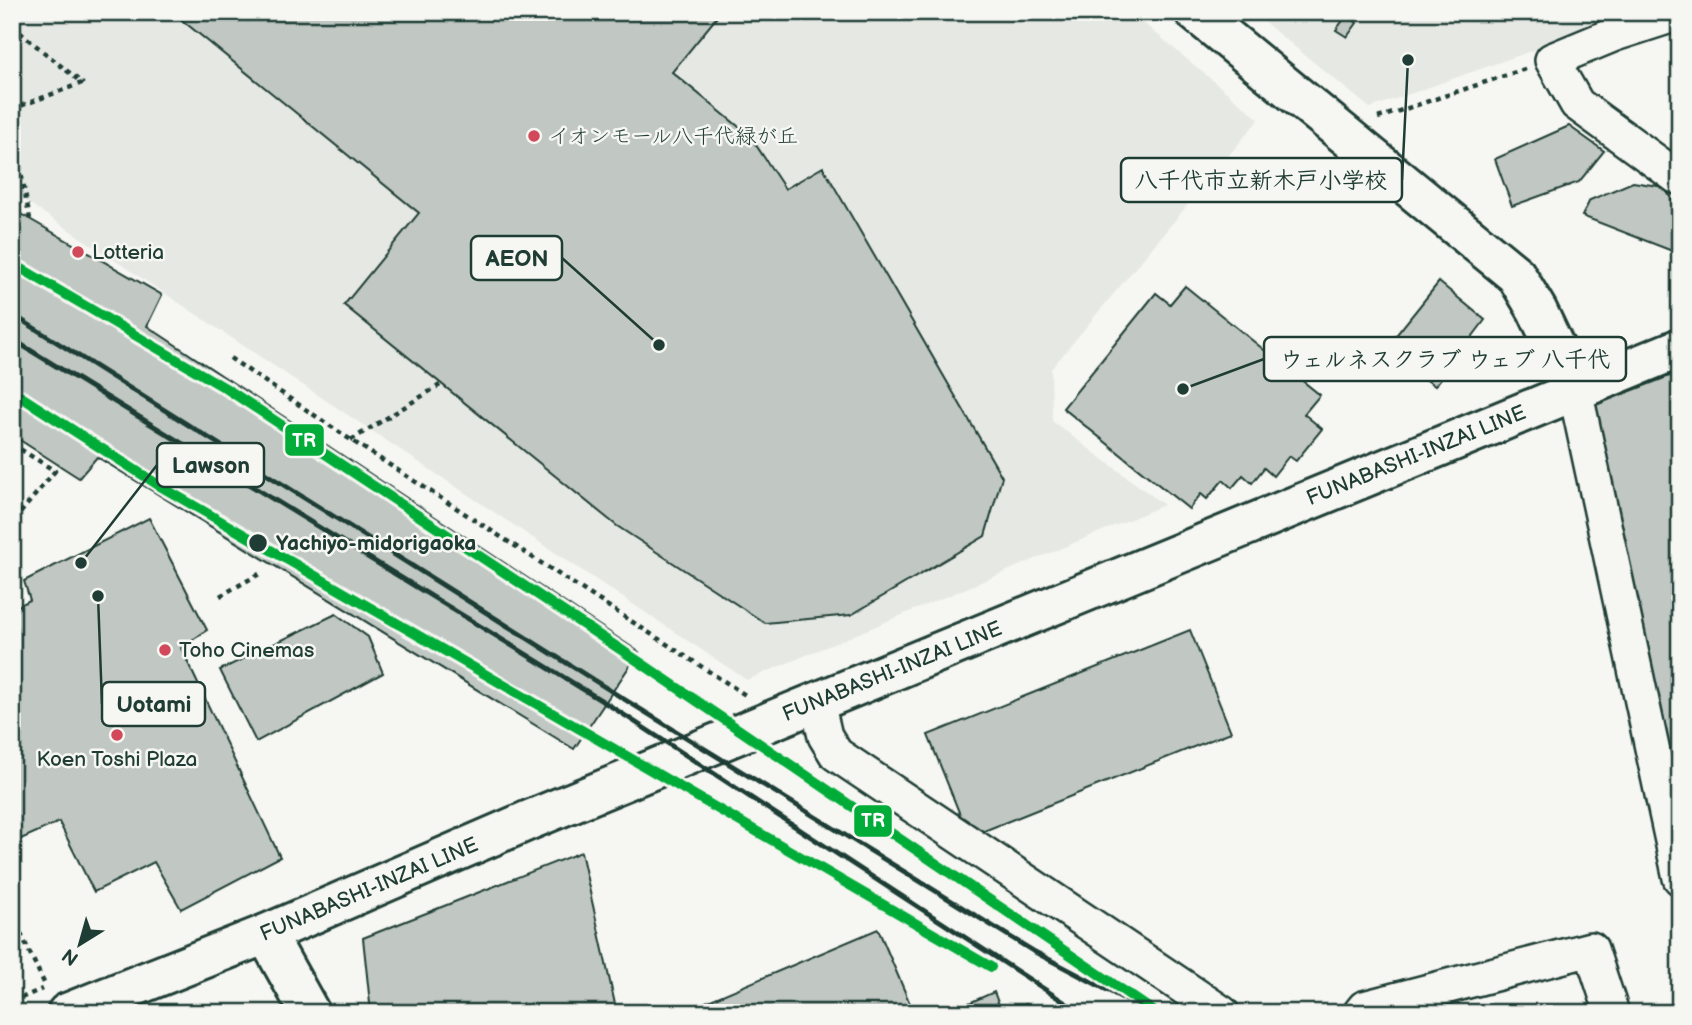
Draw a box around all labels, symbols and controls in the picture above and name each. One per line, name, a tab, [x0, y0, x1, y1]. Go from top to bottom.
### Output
place label: イオンモール八千代緑が丘	[548, 124, 798, 149]
marker: イオンモール八千代緑が丘	[526, 128, 542, 144]
callout: 八千代市立新木戸小学校	[1121, 158, 1402, 202]
text: 八千代市立新木戸小学校	[1135, 167, 1388, 195]
callout: AEON	[471, 236, 562, 280]
place label: Lotteria	[92, 240, 164, 265]
marker: Lotteria	[70, 244, 86, 260]
text: AEON	[484, 245, 549, 273]
callout: ウェルネスクラブ ウェブ 八千代	[1264, 337, 1626, 381]
text: ウェルネスクラブ ウェブ 八千代	[1280, 346, 1610, 374]
street label: FUNABASHI-INZAI LINE	[1303, 400, 1530, 511]
line badge: TR	[284, 423, 325, 457]
text: TR	[292, 430, 316, 453]
callout: Lawson	[157, 443, 264, 487]
text: Lawson	[172, 452, 250, 480]
place label: Yachiyo-midorigaoka	[276, 531, 476, 556]
marker: Yachiyo-midorigaoka	[247, 532, 269, 554]
street label: FUNABASHI-INZAI LINE	[779, 616, 1006, 727]
place label: Toho Cinemas	[179, 638, 314, 663]
marker: Toho Cinemas	[157, 642, 173, 658]
callout: Uotami	[102, 682, 205, 726]
text: Uotami	[116, 691, 192, 719]
marker: Koen Toshi Plaza	[109, 727, 125, 743]
place label: Koen Toshi Plaza	[37, 747, 197, 772]
line badge: TR	[853, 804, 893, 838]
text: TR	[861, 810, 885, 833]
street label: FUNABASHI-INZAI LINE	[256, 832, 482, 947]
north arrow	[46, 909, 116, 979]
text: N	[58, 943, 83, 970]

